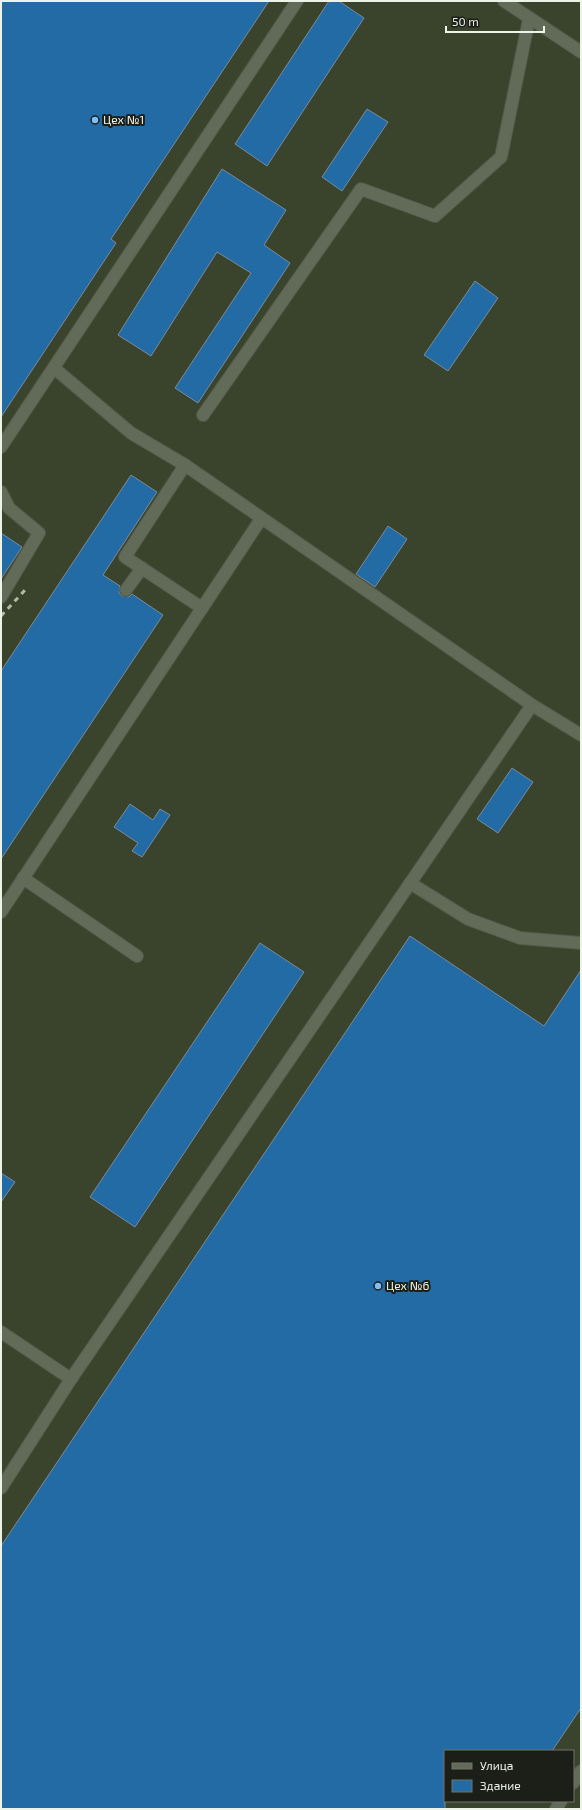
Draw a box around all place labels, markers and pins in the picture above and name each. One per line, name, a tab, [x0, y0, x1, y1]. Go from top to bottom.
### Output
place label: Цех №1	[103, 112, 144, 126]
marker: Цех №1	[90, 115, 100, 125]
place label: Цех №6	[386, 1278, 429, 1292]
marker: Цех №6	[373, 1281, 383, 1291]

